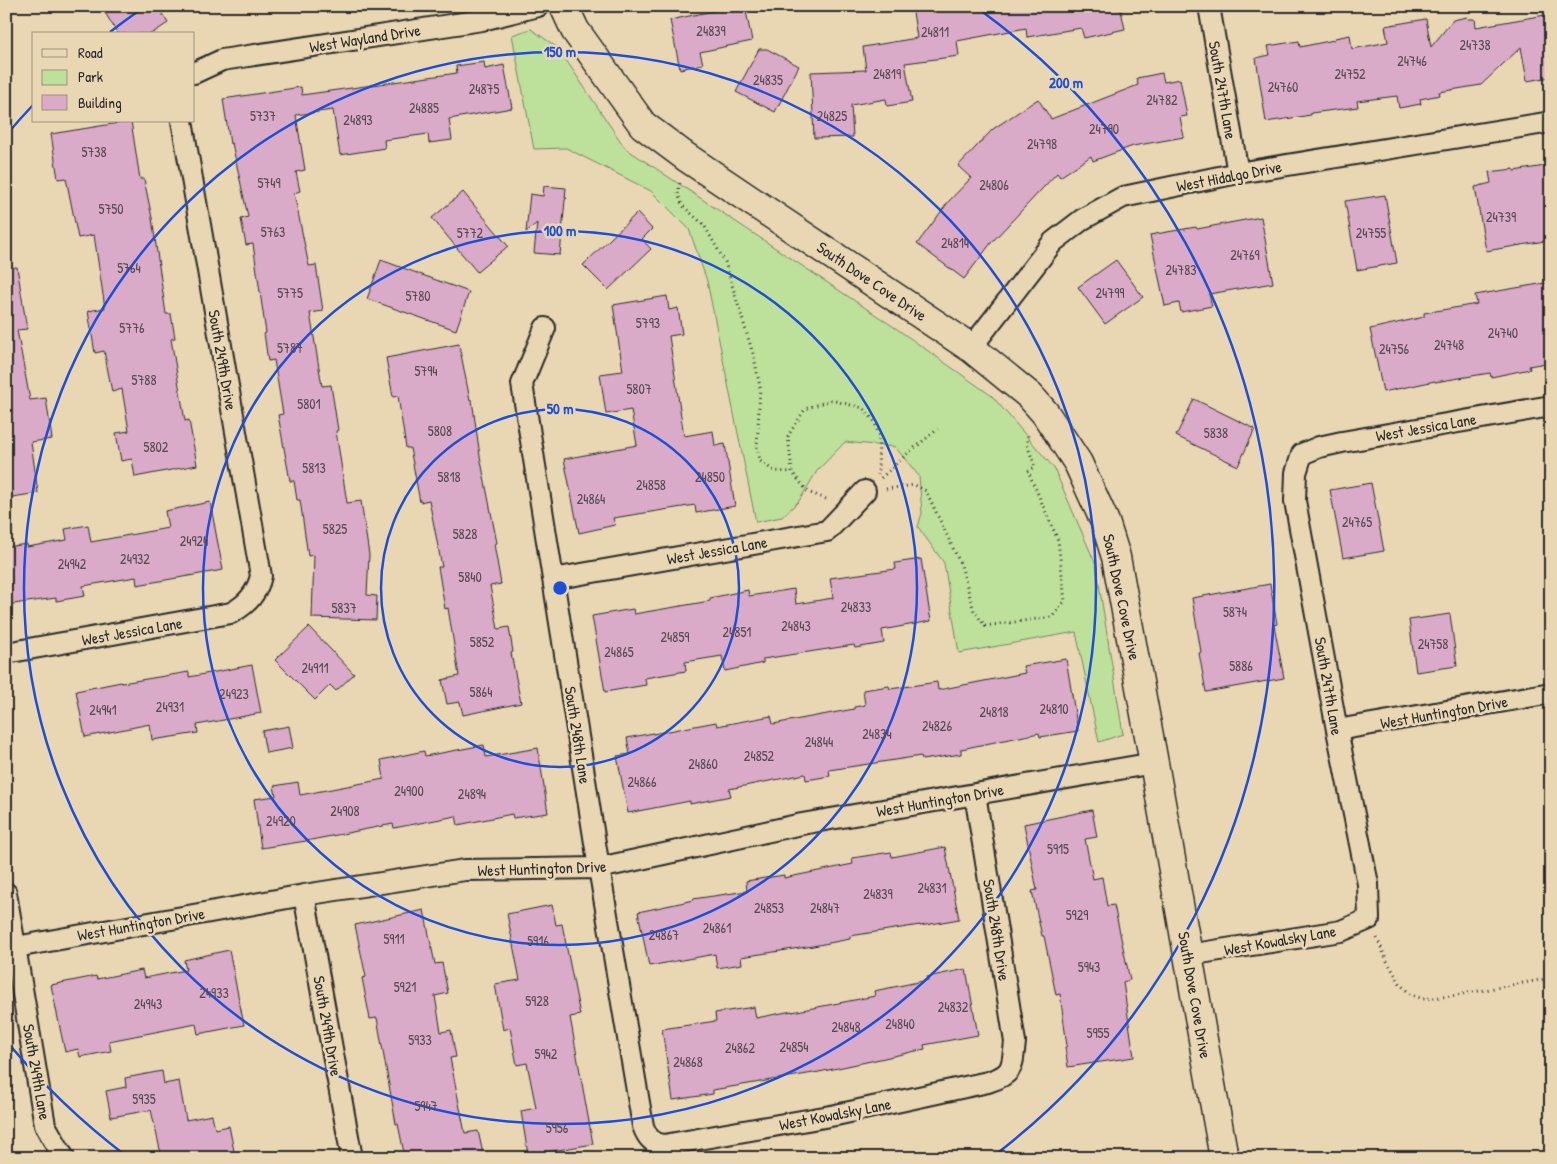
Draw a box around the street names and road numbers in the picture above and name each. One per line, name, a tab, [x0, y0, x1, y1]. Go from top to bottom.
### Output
street label: West Wayland Drive	[308, 18, 423, 58]
street label: South 247th Lane	[1204, 39, 1243, 141]
street label: West Hidalgo Drive	[1174, 155, 1284, 197]
street label: South Dove Cove Drive	[813, 236, 932, 326]
street label: South 249th Drive	[203, 308, 243, 412]
street label: West Jessica Lane	[1374, 407, 1479, 447]
street label: West Jessica Lane	[665, 530, 770, 570]
street label: South Dove Cove Drive	[1098, 532, 1146, 663]
street label: West Jessica Lane	[80, 611, 185, 651]
street label: South 247th Lane	[1310, 635, 1349, 737]
street label: South 248th Lane	[559, 685, 597, 786]
street label: West Huntington Drive	[1379, 690, 1510, 734]
street label: West Huntington Drive	[875, 778, 1006, 822]
street label: West Huntington Drive	[477, 855, 608, 881]
street label: South 248th Drive	[978, 878, 1016, 983]
street label: West Huntington Drive	[76, 902, 207, 946]
street label: West Kowalsky Lane	[1222, 919, 1338, 961]
street label: South Dove Cove Drive	[1173, 930, 1217, 1061]
street label: South 249th Drive	[308, 974, 348, 1078]
street label: South 249th Lane	[18, 1022, 56, 1122]
street label: West Kowalsky Lane	[777, 1092, 893, 1136]

